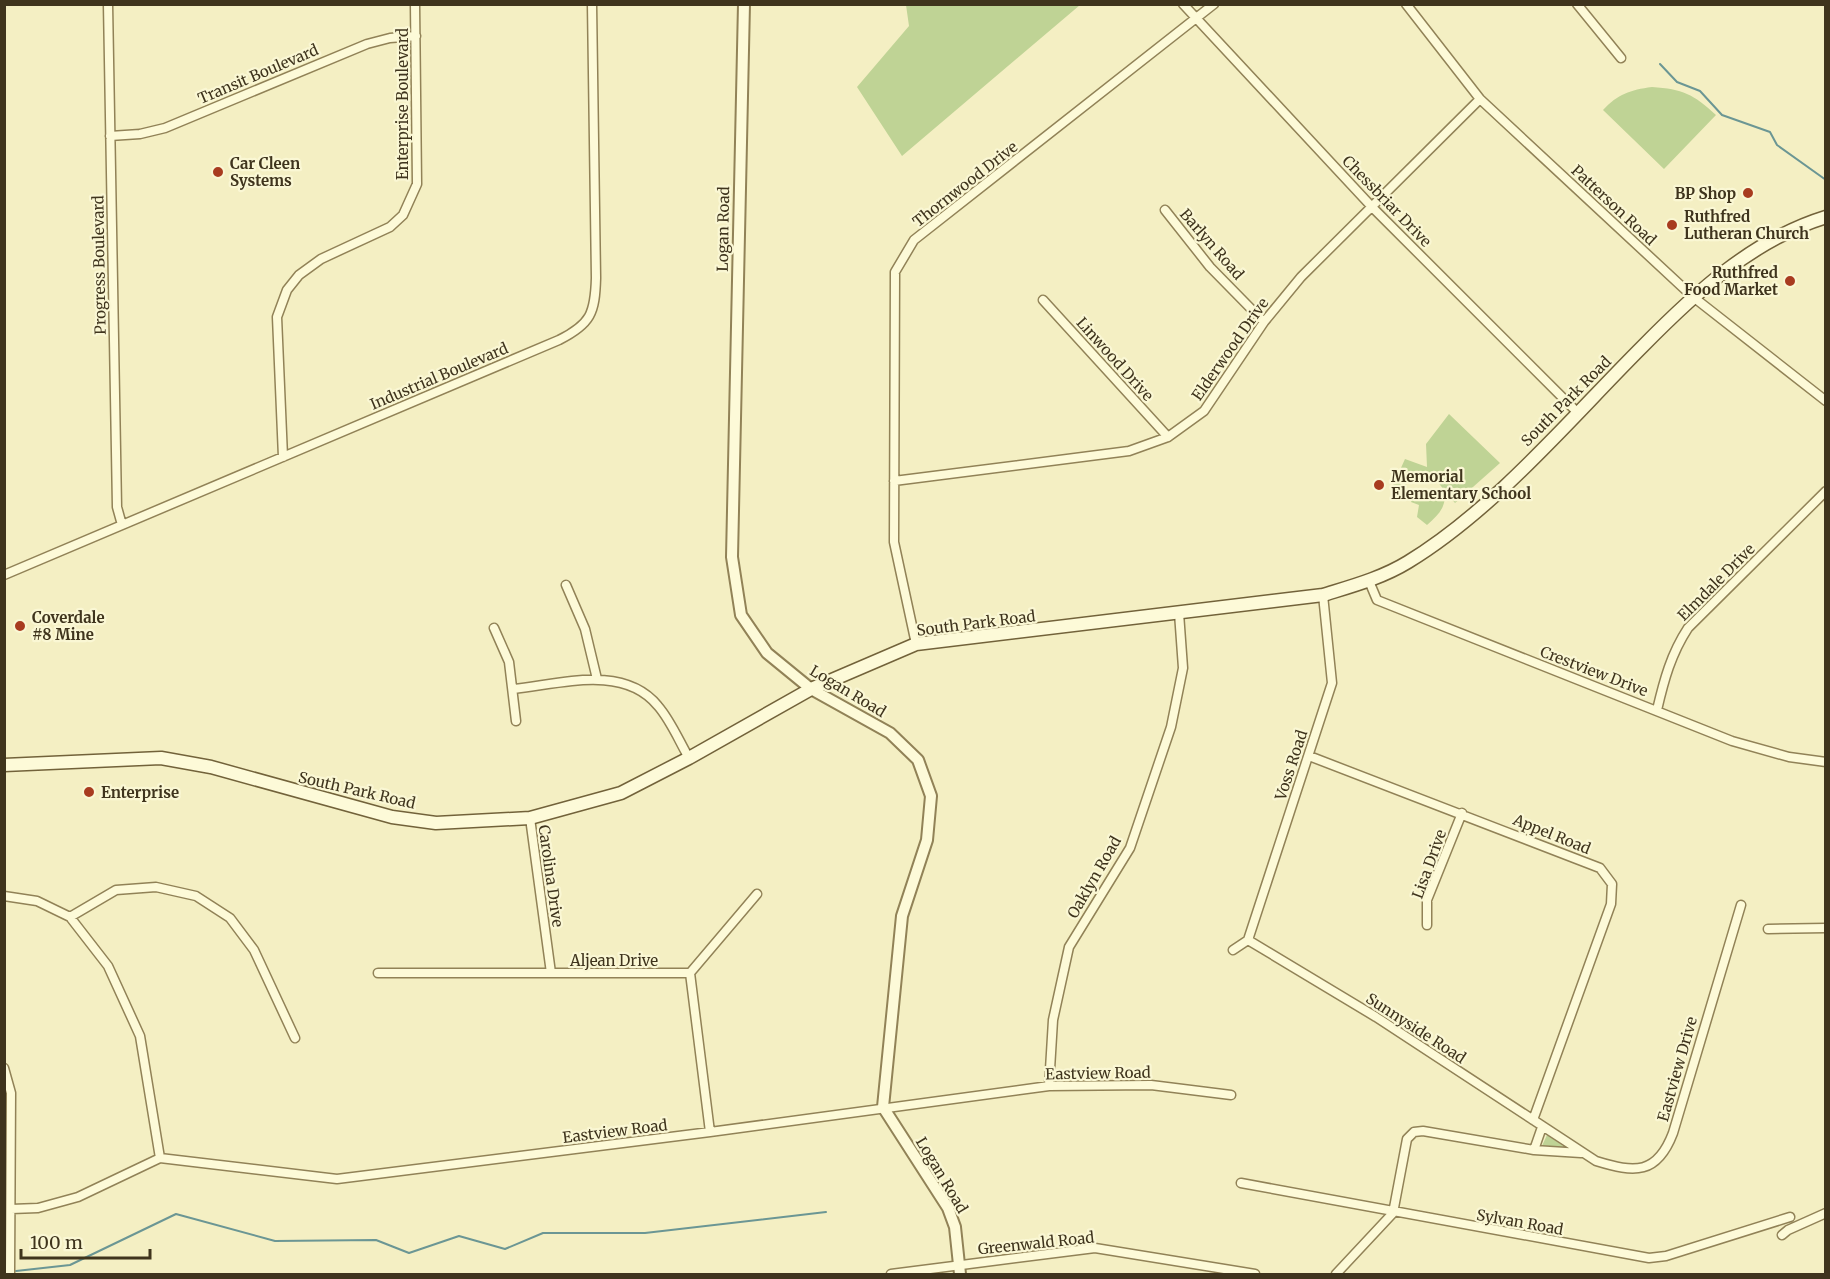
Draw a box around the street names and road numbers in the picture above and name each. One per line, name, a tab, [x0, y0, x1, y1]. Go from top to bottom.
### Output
street label: Enterprise Boulevard	[393, 28, 412, 180]
street label: Transit Boulevard	[195, 40, 321, 108]
street label: Thornwood Drive	[909, 137, 1021, 231]
street label: Chessbriar Drive	[1338, 151, 1436, 251]
street label: Patterson Road	[1568, 161, 1660, 249]
street label: Logan Road	[713, 186, 733, 272]
street label: Progress Boulevard	[88, 195, 110, 335]
street label: Barlyn Road	[1176, 205, 1248, 283]
street label: Elderwood Drive	[1188, 294, 1273, 404]
street label: Linwood Drive	[1072, 313, 1158, 405]
street label: Industrial Boulevard	[367, 338, 511, 414]
street label: South Park Road	[1517, 352, 1615, 450]
street label: Elmdale Drive	[1673, 539, 1759, 625]
street label: South Park Road	[915, 606, 1037, 640]
street label: Crestview Drive	[1537, 642, 1651, 700]
street label: Logan Road	[807, 661, 889, 721]
street label: Voss Road	[1270, 728, 1311, 803]
street label: South Park Road	[297, 767, 417, 813]
street label: Appel Road	[1510, 810, 1593, 858]
street label: Carolina Drive	[534, 824, 568, 928]
street label: Lisa Drive	[1408, 827, 1450, 901]
street label: Oaklyn Road	[1063, 833, 1125, 921]
street label: Aljean Drive	[569, 951, 658, 970]
street label: Sunnyside Road	[1363, 989, 1469, 1067]
street label: Eastview Drive	[1653, 1014, 1701, 1124]
street label: Eastview Road	[1045, 1063, 1151, 1083]
street label: Eastview Road	[561, 1115, 669, 1147]
street label: Logan Road	[912, 1134, 972, 1216]
street label: Sylvan Road	[1475, 1205, 1565, 1239]
street label: Greenwald Road	[977, 1227, 1095, 1259]

